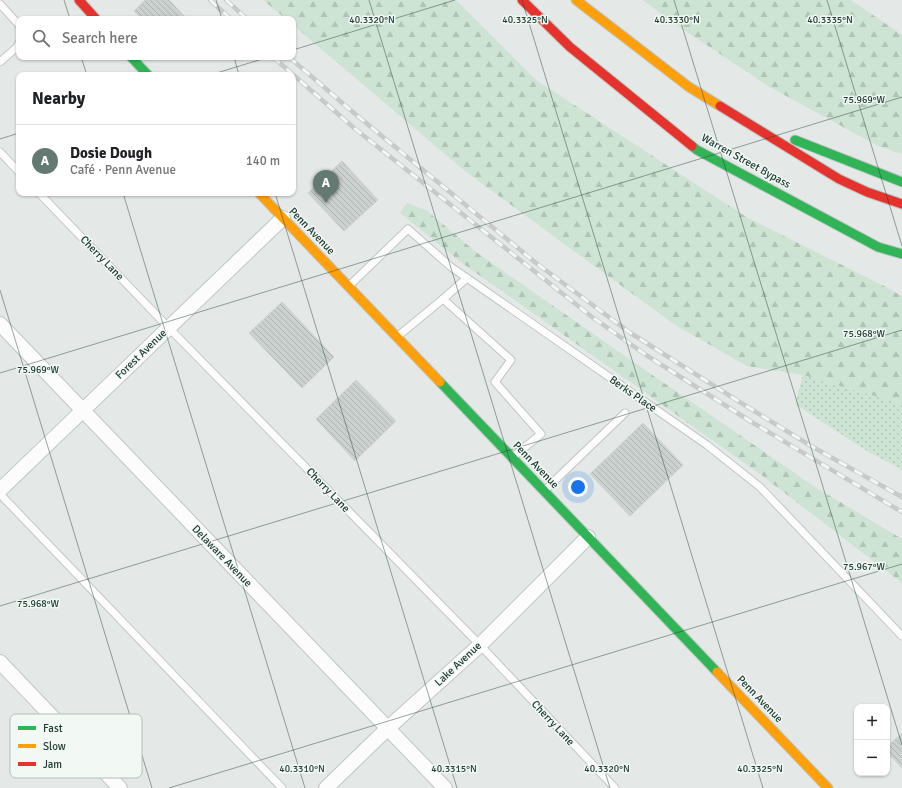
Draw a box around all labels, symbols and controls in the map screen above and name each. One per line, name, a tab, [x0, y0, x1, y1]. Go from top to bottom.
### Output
text: 40.3320°N	[349, 14, 395, 26]
text: 40.3325°N	[502, 14, 548, 26]
text: 40.3330°N	[654, 14, 700, 26]
text: 40.3335°N	[807, 14, 853, 26]
search box	[16, 16, 296, 60]
icon: search	[30, 27, 52, 49]
text: Search here	[62, 29, 138, 47]
text: Nearby	[32, 88, 85, 109]
text: 75.969°W	[843, 94, 885, 106]
street label: Warren Street Bypass	[699, 131, 793, 191]
text: Dosie Dough	[70, 144, 152, 162]
text: A	[41, 153, 49, 169]
text: 140 m	[246, 153, 280, 169]
text: Café · Penn Avenue	[70, 162, 176, 178]
pin: A	[313, 170, 339, 203]
street label: Penn Avenue	[286, 205, 338, 257]
street label: Cherry Lane	[78, 233, 126, 283]
street label: Forest Avenue	[113, 326, 169, 382]
text: 75.968°W	[843, 328, 885, 340]
text: 75.969°W	[17, 364, 59, 376]
street label: Berks Place	[607, 373, 659, 415]
street label: Penn Avenue	[510, 439, 562, 491]
street label: Cherry Lane	[304, 465, 352, 515]
your location	[568, 477, 588, 497]
street label: Delaware Avenue	[189, 522, 255, 590]
text: 75.967°W	[843, 561, 885, 573]
text: 75.968°W	[17, 598, 59, 610]
street label: Lake Avenue	[432, 639, 484, 689]
street label: Penn Avenue	[734, 673, 786, 725]
street label: Cherry Lane	[529, 698, 577, 748]
map controls	[854, 704, 890, 776]
button: +	[854, 704, 890, 740]
legend	[10, 714, 142, 778]
text: Fast	[43, 722, 63, 735]
text: Slow	[43, 740, 66, 753]
button: −	[854, 740, 890, 776]
text: Jam	[43, 758, 62, 771]
text: 40.3310°N	[279, 763, 325, 775]
text: 40.3315°N	[431, 763, 477, 775]
text: 40.3320°N	[584, 763, 630, 775]
text: 40.3325°N	[737, 763, 783, 775]

